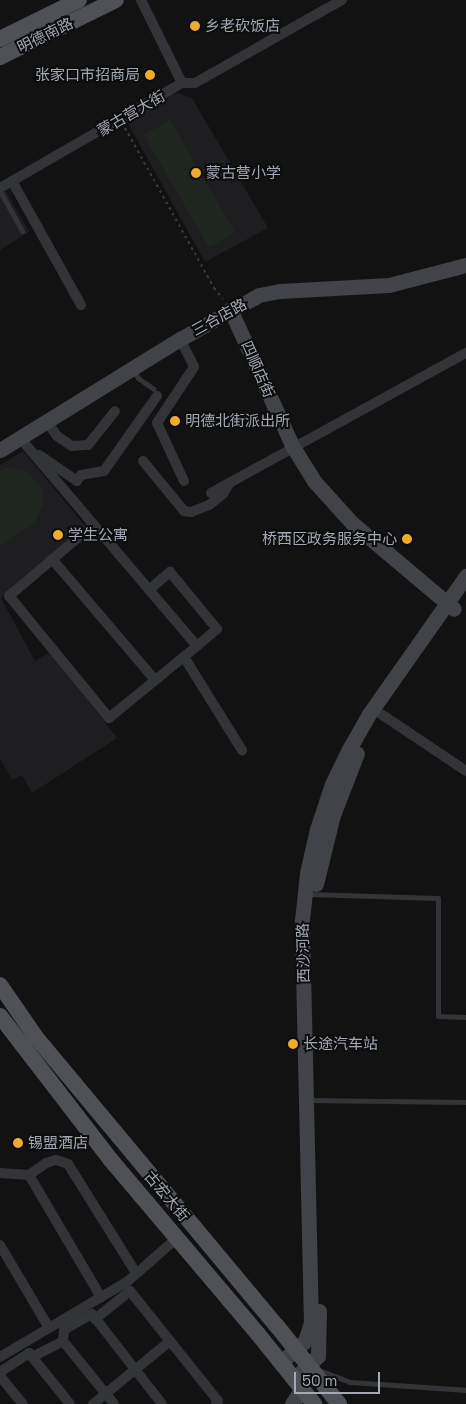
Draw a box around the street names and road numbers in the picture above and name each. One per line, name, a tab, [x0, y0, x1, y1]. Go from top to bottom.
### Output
street label: 明德南路	[14, 14, 76, 56]
street label: 蒙古营大街	[94, 86, 168, 140]
street label: 三合店路	[188, 295, 250, 339]
street label: 四顺店街	[238, 338, 278, 400]
street label: 西沙河路	[293, 923, 313, 983]
street label: 古宏大街	[141, 1167, 193, 1225]

